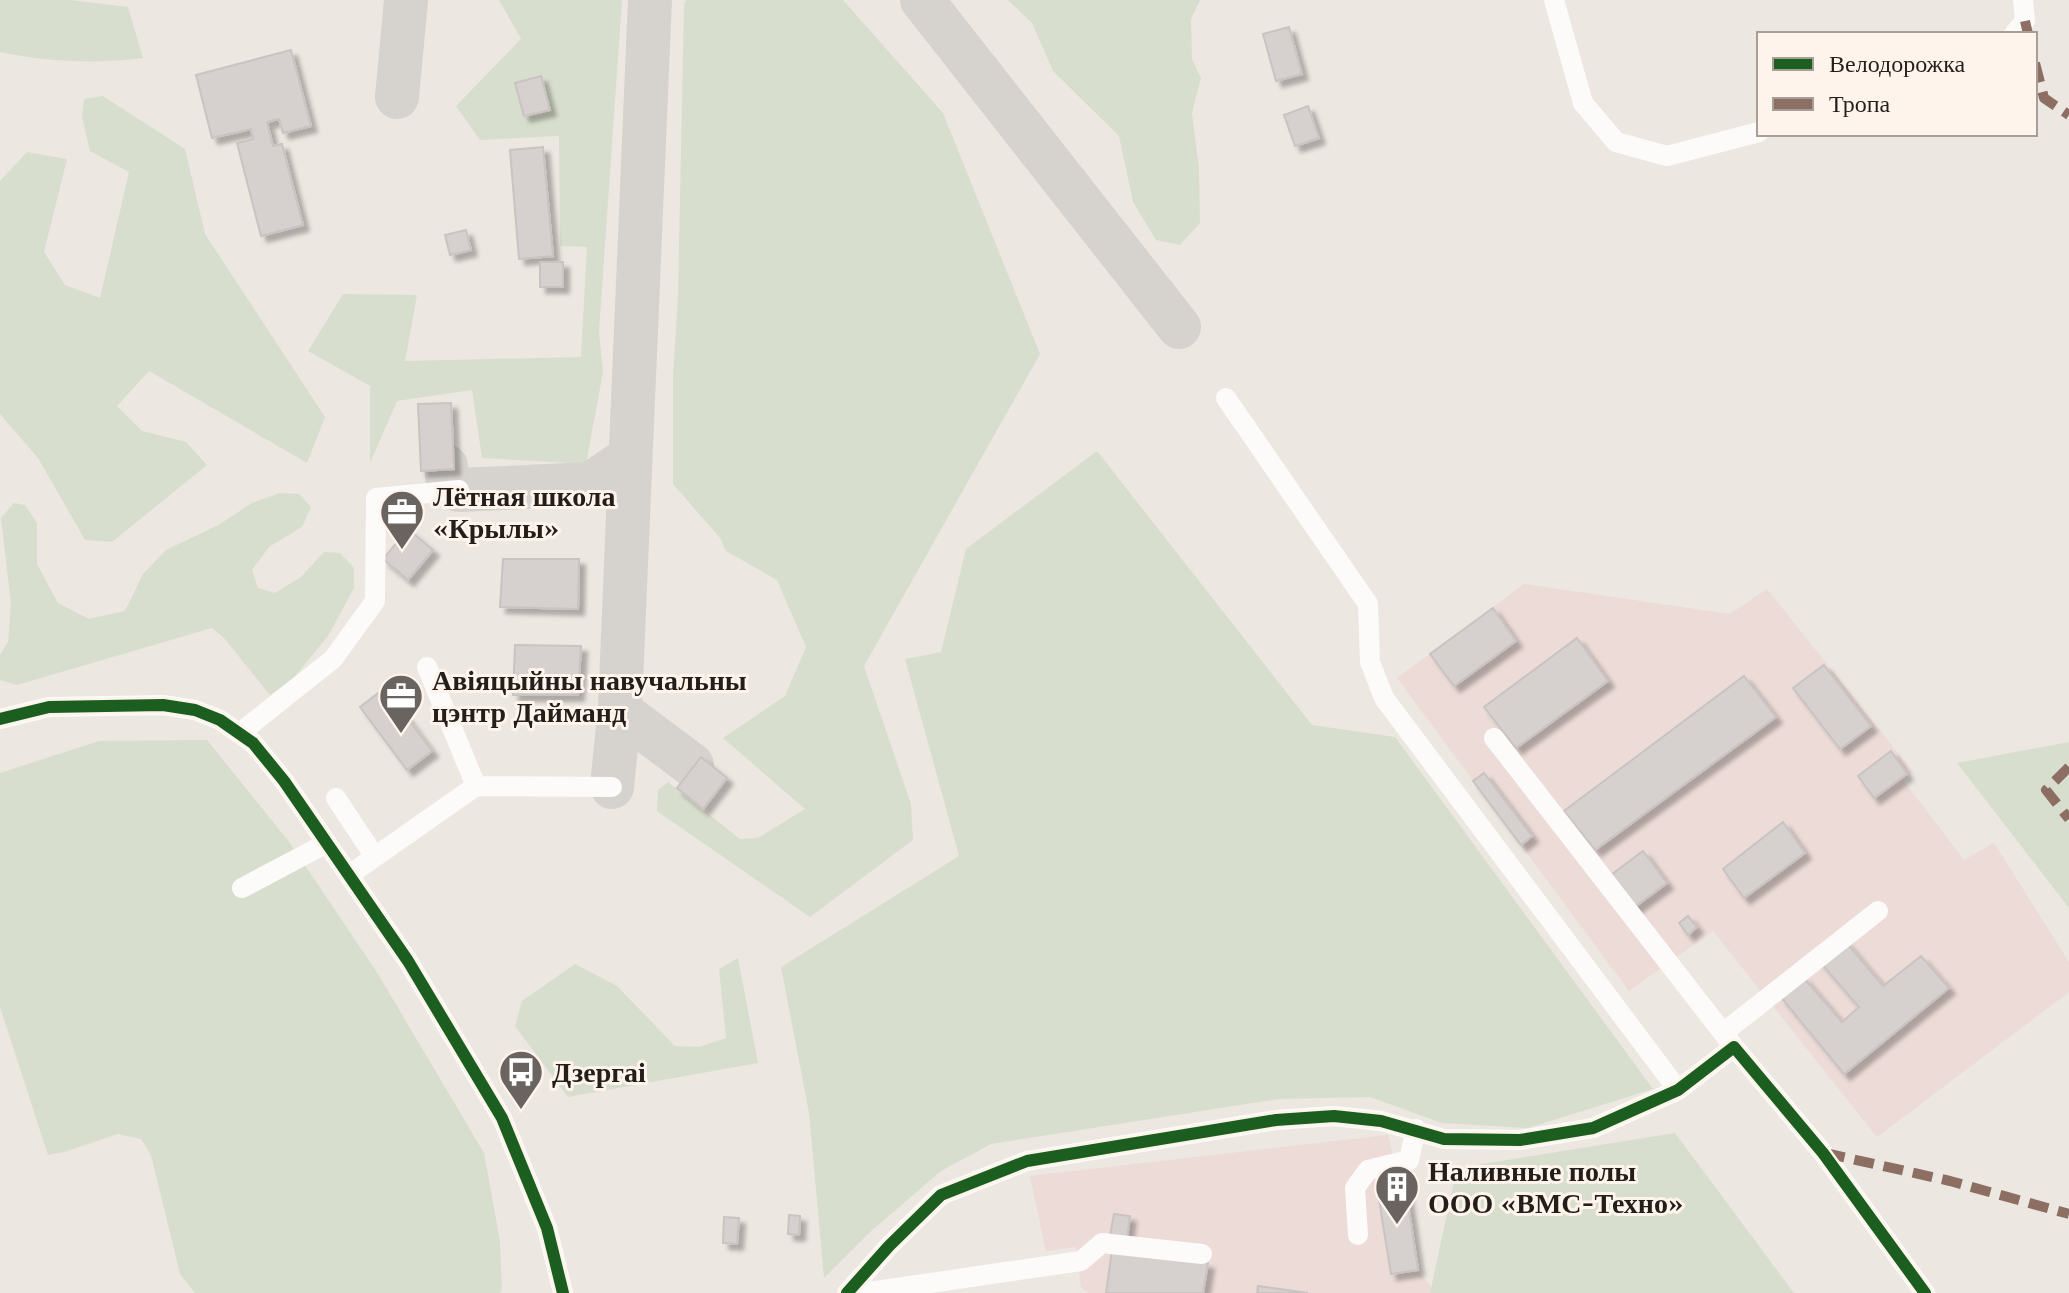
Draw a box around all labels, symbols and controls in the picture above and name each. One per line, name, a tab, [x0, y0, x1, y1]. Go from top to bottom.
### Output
legend	[1757, 32, 2037, 136]
text: Велодорожка	[1829, 49, 1965, 78]
text: Тропа	[1829, 89, 1891, 118]
place label: Лётная школа «Крылы»	[433, 479, 616, 546]
office icon: Лётная школа «Крылы»	[378, 488, 426, 551]
place label: Авіяцыйны навучальны цэнтр Дайманд	[432, 663, 747, 730]
office icon: Авіяцыйны навучальны цэнтр Дайманд	[377, 672, 425, 735]
bus stop icon: Дзергаі	[497, 1048, 545, 1111]
place label: Дзергаі	[552, 1055, 646, 1090]
place label: Наливные полы ООО «ВМС-Техно»	[1428, 1154, 1683, 1221]
building icon: Наливные полы ООО «ВМС-Техно»	[1373, 1163, 1421, 1226]

